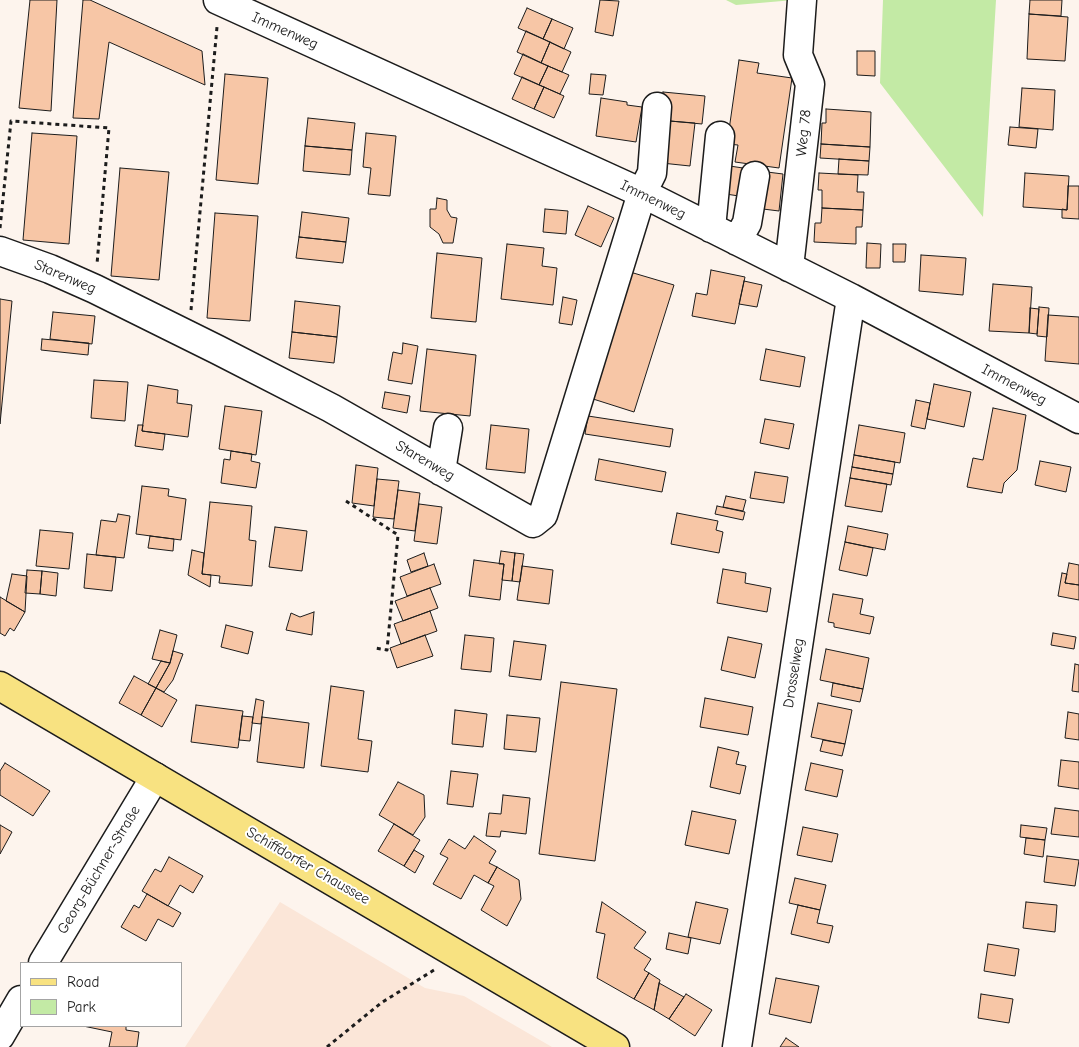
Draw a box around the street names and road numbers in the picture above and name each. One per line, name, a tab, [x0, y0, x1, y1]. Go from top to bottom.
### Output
street label: Immenweg	[249, 8, 321, 54]
street label: Weg 78	[793, 109, 815, 157]
street label: Immenweg	[617, 176, 689, 224]
street label: Starenweg	[31, 256, 99, 298]
street label: Immenweg	[979, 360, 1049, 410]
street label: Starenweg	[392, 437, 458, 485]
street label: Drosselweg	[780, 637, 808, 709]
street label: Georg-Büchner-Straße	[54, 803, 144, 937]
street label: Schiffdorfer Chaussee	[243, 823, 373, 909]

